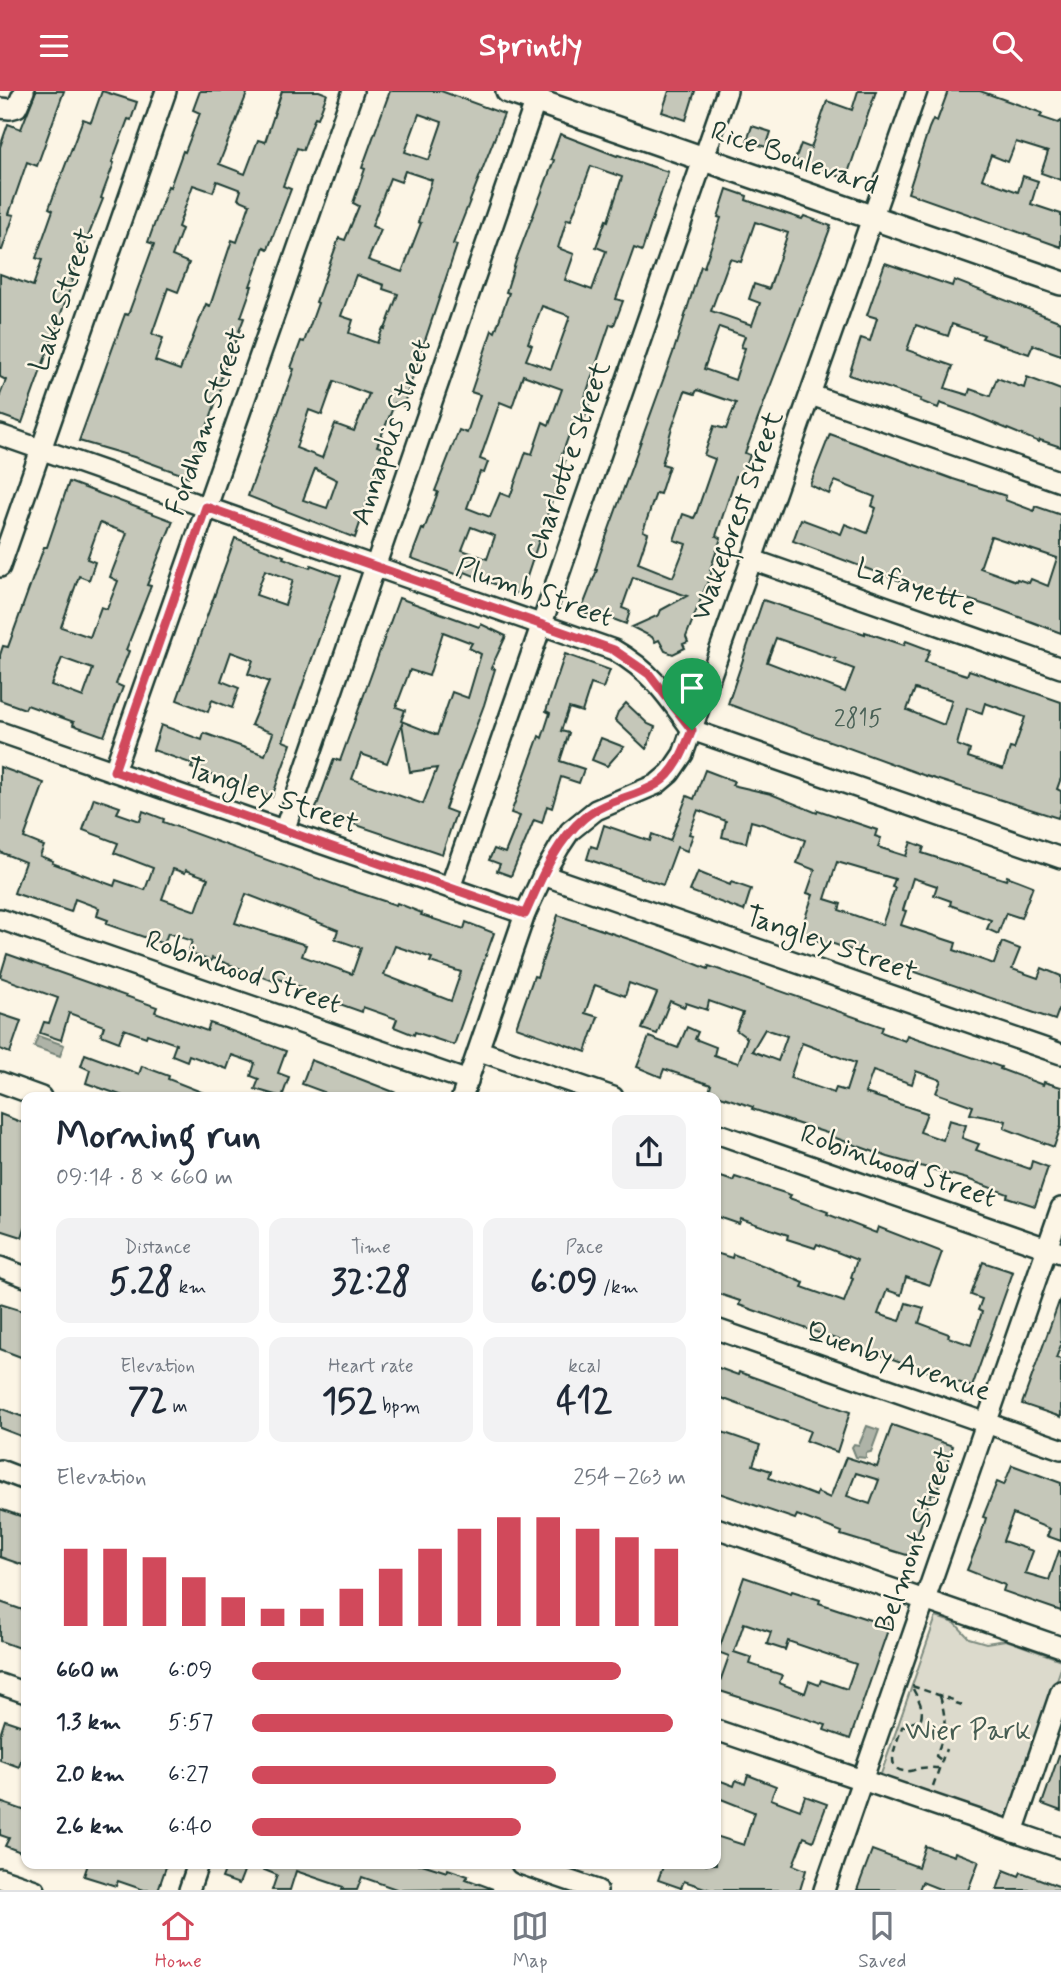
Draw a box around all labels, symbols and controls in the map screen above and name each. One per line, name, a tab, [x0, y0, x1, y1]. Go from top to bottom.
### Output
text: Sprintly	[479, 25, 582, 67]
icon: menu	[35, 27, 73, 65]
icon: search	[988, 27, 1026, 65]
street label: Rice Boulevard	[705, 113, 883, 205]
street label: Lake Street	[21, 223, 105, 377]
street label: Fordham Street	[158, 323, 256, 521]
street label: Annapolis Street	[343, 334, 441, 530]
street label: Charlotte Street	[518, 356, 621, 566]
street label: Wakeforest Street	[683, 405, 795, 627]
street label: Plumb Street	[451, 549, 617, 637]
street label: Lafayette	[851, 550, 981, 626]
pin	[662, 658, 722, 730]
icon: arrive	[673, 669, 711, 707]
house number: 2815	[834, 704, 882, 735]
street label: Tangley Street	[180, 750, 363, 846]
street label: Tangley Street	[739, 898, 922, 994]
street label: Robinhood Street	[140, 922, 346, 1024]
text: Morning run	[56, 1112, 261, 1161]
button: share	[612, 1115, 686, 1189]
street label: Robinhood Street	[795, 1116, 1001, 1218]
text: 09:14 · 8 × 660 m	[56, 1163, 233, 1193]
text: Distance	[124, 1235, 191, 1260]
text: Time	[351, 1235, 391, 1260]
text: Pace	[565, 1235, 603, 1260]
text: 5.28	[109, 1260, 174, 1306]
text: 32:28	[331, 1260, 411, 1306]
text: 6:09	[530, 1260, 598, 1306]
text: km	[174, 1275, 206, 1300]
text: /km	[598, 1275, 639, 1300]
street label: Quenby Avenue	[801, 1313, 995, 1411]
text: Elevation	[120, 1354, 195, 1379]
text: Heart rate	[328, 1354, 414, 1379]
text: kcal	[568, 1354, 600, 1379]
text: 72	[128, 1379, 167, 1425]
text: 152	[322, 1379, 377, 1425]
text: 412	[556, 1379, 612, 1425]
text: m	[167, 1394, 188, 1419]
text: bpm	[377, 1394, 420, 1419]
street label: Belmont Street	[867, 1442, 965, 1638]
text: Elevation	[56, 1463, 147, 1493]
text: 254–263 m	[573, 1463, 686, 1493]
text: 660 m	[56, 1656, 119, 1686]
text: 6:09	[168, 1656, 212, 1686]
text: 1.3 km	[56, 1708, 121, 1738]
text: 5:57	[168, 1708, 213, 1738]
park label: Wier Park	[905, 1713, 1031, 1750]
text: 2.0 km	[56, 1760, 125, 1790]
text: 6:27	[168, 1760, 209, 1790]
text: 2.6 km	[56, 1812, 124, 1842]
text: 6:40	[168, 1812, 212, 1842]
tab: Home	[155, 1907, 202, 1974]
tab: Map	[511, 1907, 549, 1974]
tab: Saved	[858, 1907, 906, 1974]

